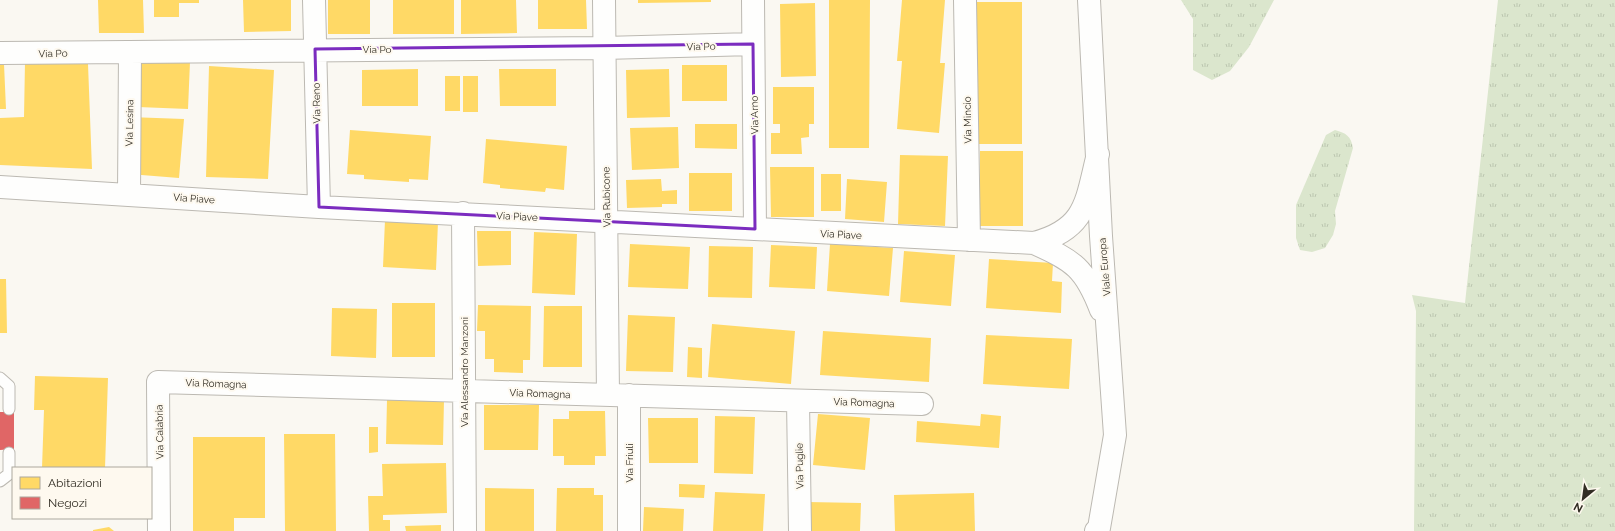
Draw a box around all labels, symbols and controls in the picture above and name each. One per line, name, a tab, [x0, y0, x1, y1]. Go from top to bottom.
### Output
street label: Via Po	[686, 41, 716, 52]
street label: Via Po	[362, 44, 392, 55]
street label: Via Po	[38, 48, 68, 59]
street label: Via Reno	[311, 82, 322, 124]
street label: Via Arno	[749, 95, 760, 134]
street label: Via Mincio	[962, 96, 973, 144]
street label: Via Lesina	[124, 99, 135, 147]
street label: Via Rubicone	[600, 166, 613, 227]
street label: Via Piave	[173, 192, 215, 205]
street label: Via Piave	[496, 210, 538, 223]
street label: Via Piave	[820, 228, 862, 241]
street label: Viale Europa	[1096, 237, 1113, 297]
street label: Via Alessandro Manzoni	[459, 317, 470, 427]
street label: Via Romagna	[185, 377, 247, 390]
street label: Via Romagna	[509, 387, 571, 400]
street label: Via Romagna	[833, 396, 895, 409]
street label: Via Calabria	[154, 405, 165, 459]
street label: Via Friuli	[624, 443, 635, 483]
street label: Via Puglie	[794, 443, 805, 489]
legend	[12, 467, 152, 519]
text: Abitazioni	[48, 476, 102, 490]
north arrow	[1563, 479, 1603, 519]
text: Negozi	[48, 496, 87, 510]
text: N	[1572, 500, 1585, 515]

